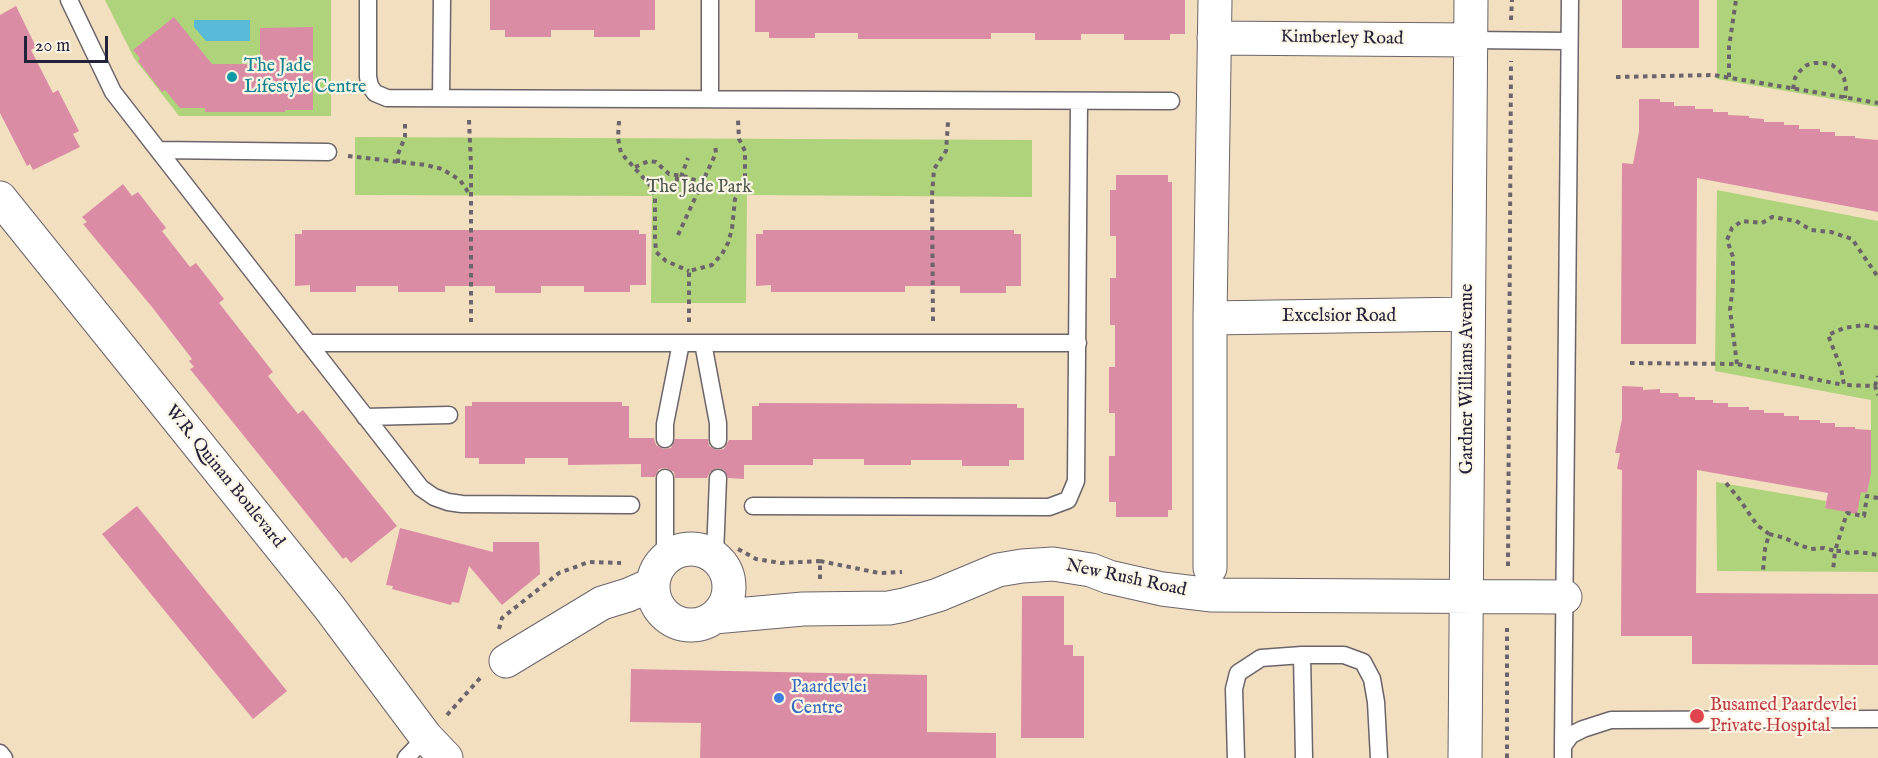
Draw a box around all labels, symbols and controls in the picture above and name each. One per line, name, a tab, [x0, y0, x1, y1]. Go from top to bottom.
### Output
scale bar	[27, 24, 111, 62]
street label: Kimberley Road	[1280, 27, 1404, 51]
text: 20 m	[35, 35, 70, 58]
place label: The Jade Lifestyle Centre	[244, 56, 366, 98]
marker: The Jade Lifestyle Centre	[225, 70, 239, 84]
park label: The Jade Park	[646, 177, 752, 199]
street label: Gardner Williams Avenue	[1457, 284, 1479, 474]
street label: Excelsior Road	[1282, 306, 1396, 328]
street label: W.R. Quinan Boulevard	[160, 401, 288, 553]
street label: New Rush Road	[1064, 556, 1188, 602]
place label: Paardevlei Centre	[791, 677, 867, 720]
marker: Paardevlei Centre	[772, 691, 786, 705]
place label: Busamed Paardevlei Private Hospital	[1710, 695, 1857, 738]
marker: Busamed Paardevlei Private Hospital	[1688, 707, 1706, 725]

